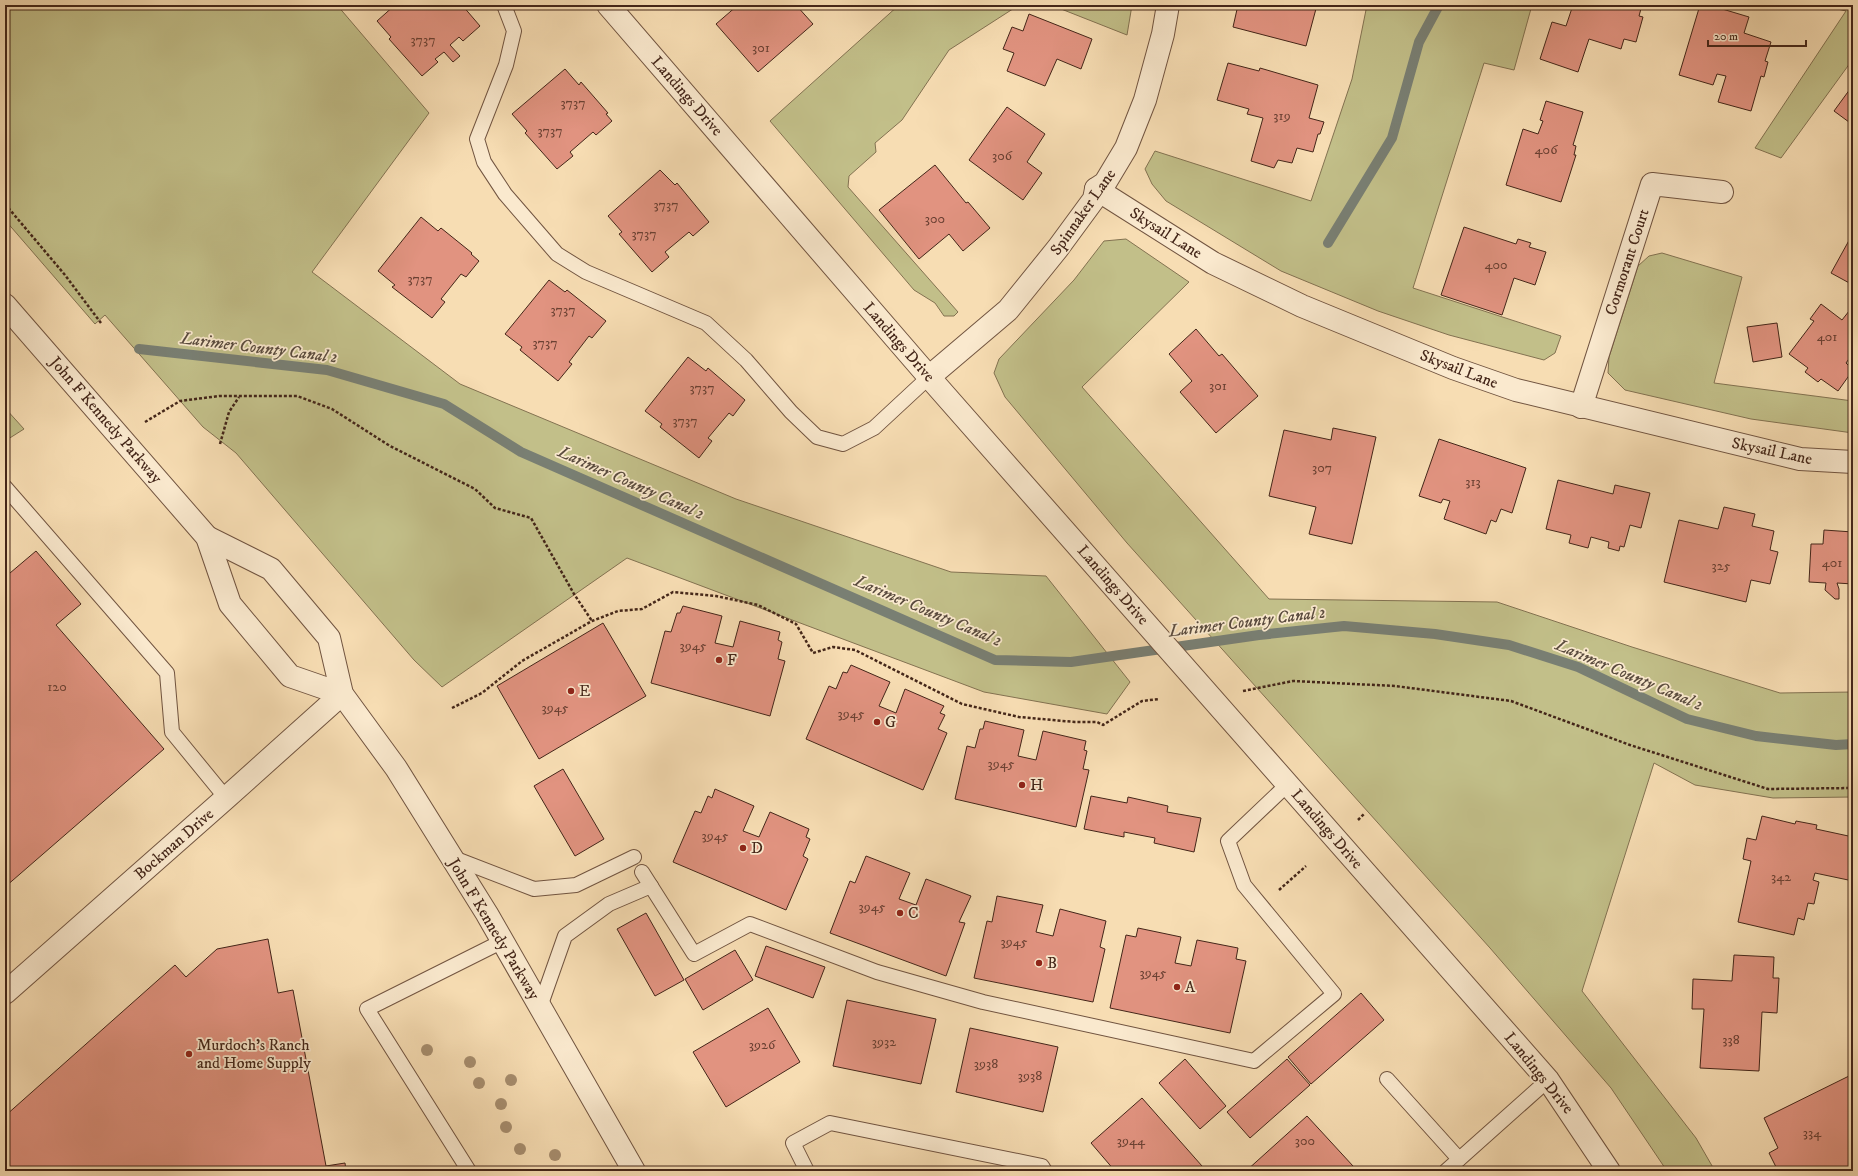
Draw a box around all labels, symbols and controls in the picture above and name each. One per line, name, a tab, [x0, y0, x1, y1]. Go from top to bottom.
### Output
scale bar	[1708, 22, 1806, 48]
text: 20 m	[1714, 29, 1738, 44]
house number: 3737	[410, 31, 436, 49]
house number: 301	[752, 39, 770, 57]
street label: Landings Drive	[647, 52, 727, 140]
house number: 3737	[560, 94, 586, 112]
house number: 319	[1273, 107, 1291, 125]
house number: 3737	[537, 122, 563, 140]
house number: 406	[1535, 141, 1558, 159]
house number: 306	[992, 147, 1013, 165]
street label: Spinnaker Lane	[1046, 165, 1120, 259]
house number: 3737	[653, 196, 679, 214]
street label: Skysail Lane	[1126, 203, 1206, 263]
street label: Cormorant Court	[1600, 206, 1654, 318]
house number: 300	[925, 210, 945, 228]
house number: 3737	[631, 225, 657, 243]
house number: 400	[1484, 256, 1508, 274]
house number: 3737	[407, 270, 433, 288]
street label: Landings Drive	[859, 298, 939, 386]
house number: 3737	[550, 301, 576, 319]
water label: Larimer County Canal 2	[178, 327, 339, 369]
house number: 401	[1817, 328, 1837, 346]
house number: 3737	[532, 334, 558, 352]
street label: Skysail Lane	[1417, 345, 1501, 393]
street label: John F Kennedy Parkway	[44, 351, 167, 488]
house number: 301	[1209, 377, 1227, 395]
house number: 3737	[689, 379, 715, 397]
house number: 3737	[672, 412, 698, 430]
street label: Skysail Lane	[1730, 433, 1814, 469]
water label: Larimer County Canal 2	[554, 440, 707, 525]
house number: 307	[1312, 459, 1332, 477]
house number: 313	[1465, 473, 1481, 491]
street label: Landings Drive	[1073, 541, 1153, 629]
house number: 401	[1822, 554, 1842, 572]
house number: 325	[1712, 557, 1731, 575]
water label: Larimer County Canal 2	[850, 570, 1005, 652]
water label: Larimer County Canal 2	[1166, 601, 1327, 643]
water label: Larimer County Canal 2	[1551, 634, 1706, 716]
house number: 3945	[679, 637, 707, 655]
place label: F	[727, 650, 737, 670]
marker: F	[714, 655, 724, 665]
house number: 120	[47, 678, 67, 696]
place label: E	[579, 681, 590, 701]
marker: E	[566, 686, 576, 696]
house number: 3945	[541, 699, 569, 717]
house number: 3945	[837, 705, 865, 723]
place label: G	[885, 712, 896, 732]
marker: G	[872, 717, 882, 727]
house number: 3945	[987, 755, 1015, 773]
place label: H	[1030, 775, 1043, 795]
marker: H	[1017, 780, 1027, 790]
street label: Landings Drive	[1287, 785, 1367, 873]
street label: Bockman Drive	[130, 804, 218, 884]
house number: 3945	[701, 827, 729, 845]
place label: D	[751, 838, 763, 858]
marker: D	[738, 843, 748, 853]
street label: John F Kennedy Parkway	[443, 853, 544, 1004]
house number: 342	[1771, 868, 1791, 886]
house number: 3945	[858, 898, 886, 916]
place label: C	[908, 903, 919, 923]
marker: C	[895, 908, 905, 918]
house number: 3945	[1000, 933, 1028, 951]
place label: B	[1047, 953, 1057, 973]
marker: B	[1034, 958, 1044, 968]
house number: 3945	[1139, 964, 1167, 982]
place label: A	[1185, 977, 1196, 997]
marker: A	[1172, 982, 1182, 992]
street label: Landings Drive	[1500, 1028, 1578, 1118]
house number: 338	[1722, 1031, 1740, 1049]
house number: 3932	[872, 1033, 896, 1051]
place label: Murdoch's Ranch and Home Supply	[197, 1035, 311, 1073]
house number: 3926	[749, 1036, 776, 1054]
marker: Murdoch's Ranch and Home Supply	[184, 1049, 194, 1059]
house number: 3938	[974, 1055, 998, 1073]
house number: 3938	[1018, 1067, 1042, 1085]
house number: 334	[1803, 1124, 1822, 1142]
house number: 3944	[1117, 1132, 1146, 1150]
house number: 300	[1295, 1132, 1315, 1150]

